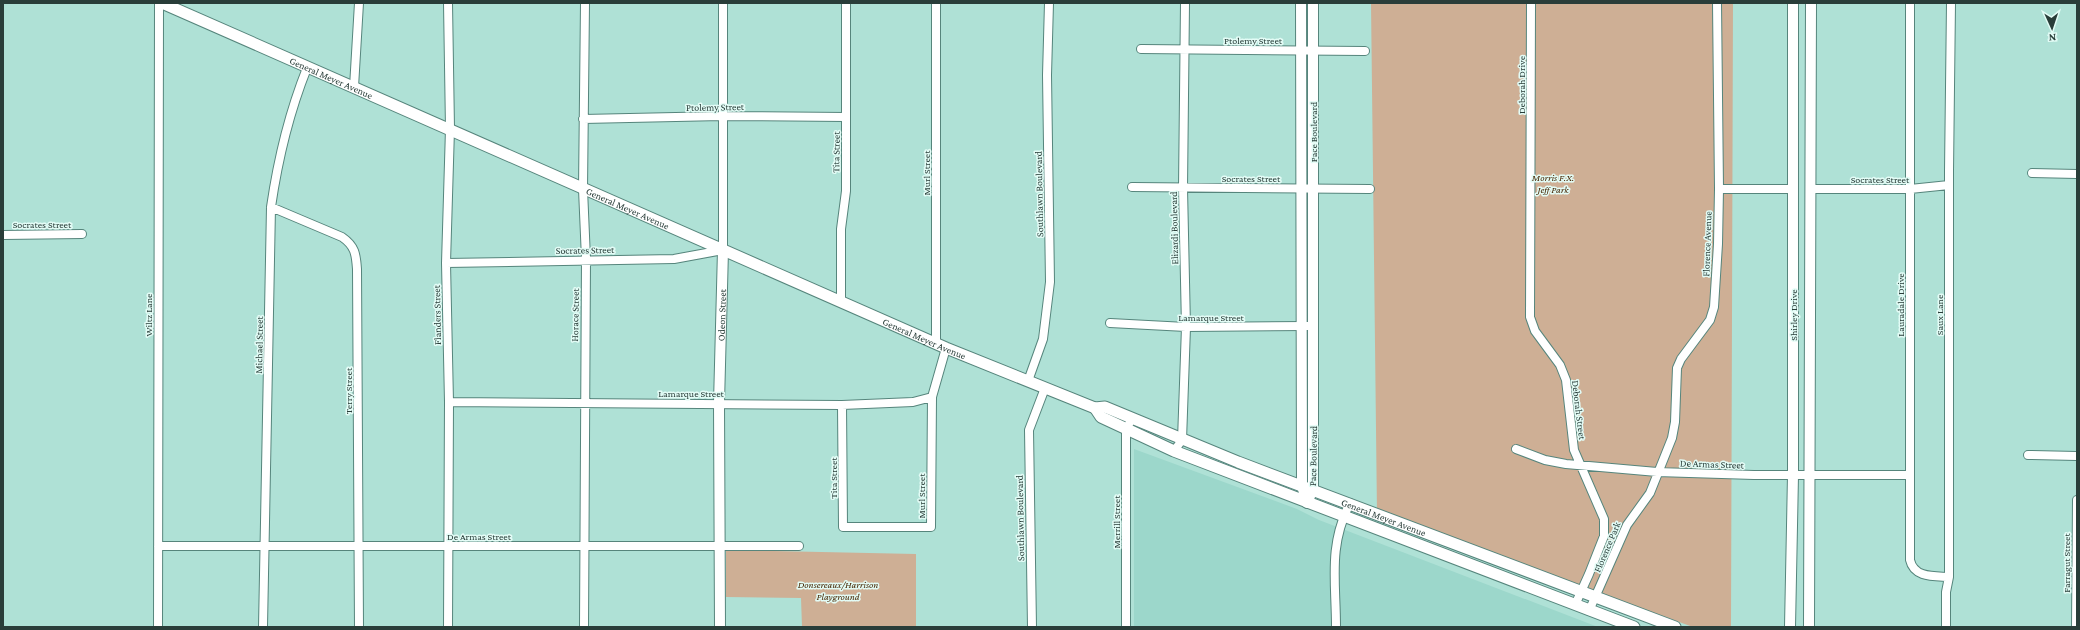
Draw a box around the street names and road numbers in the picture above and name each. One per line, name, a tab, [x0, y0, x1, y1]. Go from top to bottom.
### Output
street label: Ptolemy Street	[1224, 35, 1283, 46]
street label: General Meyer Avenue	[288, 54, 375, 101]
street label: Deborah Drive	[1516, 55, 1527, 114]
street label: Ptolemy Street	[686, 101, 745, 113]
street label: Pace Boulevard	[1308, 101, 1319, 162]
street label: Tita Street	[830, 131, 842, 173]
street label: Murl Street	[921, 150, 932, 196]
street label: Southlawn Boulevard	[1033, 150, 1045, 237]
street label: Socrates Street	[1222, 173, 1281, 184]
street label: Socrates Street	[1851, 174, 1910, 185]
street label: General Meyer Avenue	[585, 185, 672, 231]
street label: Elizardi Boulevard	[1168, 191, 1180, 265]
street label: Florence Avenue	[1700, 210, 1714, 277]
street label: Socrates Street	[13, 219, 72, 230]
street label: Socrates Street	[556, 244, 615, 256]
street label: Lauradale Drive	[1895, 273, 1906, 337]
street label: Flanders Street	[431, 284, 443, 345]
street label: Horace Street	[569, 288, 581, 342]
street label: Odeon Street	[715, 288, 727, 341]
street label: Shirley Drive	[1788, 289, 1799, 341]
street label: Wiltz Lane	[143, 293, 154, 337]
street label: Saux Lane	[1934, 294, 1945, 335]
street label: Lamarque Street	[1178, 312, 1245, 323]
street label: General Meyer Avenue	[881, 315, 968, 361]
street label: Michael Street	[253, 316, 265, 374]
street label: Terry Street	[343, 367, 354, 414]
street label: Deborah Street	[1570, 380, 1588, 441]
street label: Lamarque Street	[658, 388, 725, 399]
street label: Pace Boulevard	[1307, 425, 1319, 486]
street label: Tita Street	[828, 457, 839, 499]
street label: De Armas Street	[1680, 457, 1745, 471]
street label: Murl Street	[916, 473, 927, 519]
street label: Southlawn Boulevard	[1014, 474, 1026, 561]
street label: Merrill Street	[1111, 495, 1122, 548]
street label: General Meyer Avenue	[1340, 496, 1428, 538]
street label: Florence Park	[1591, 520, 1623, 574]
street label: De Armas Street	[447, 531, 512, 542]
street label: Farragut Street	[2061, 533, 2072, 593]

